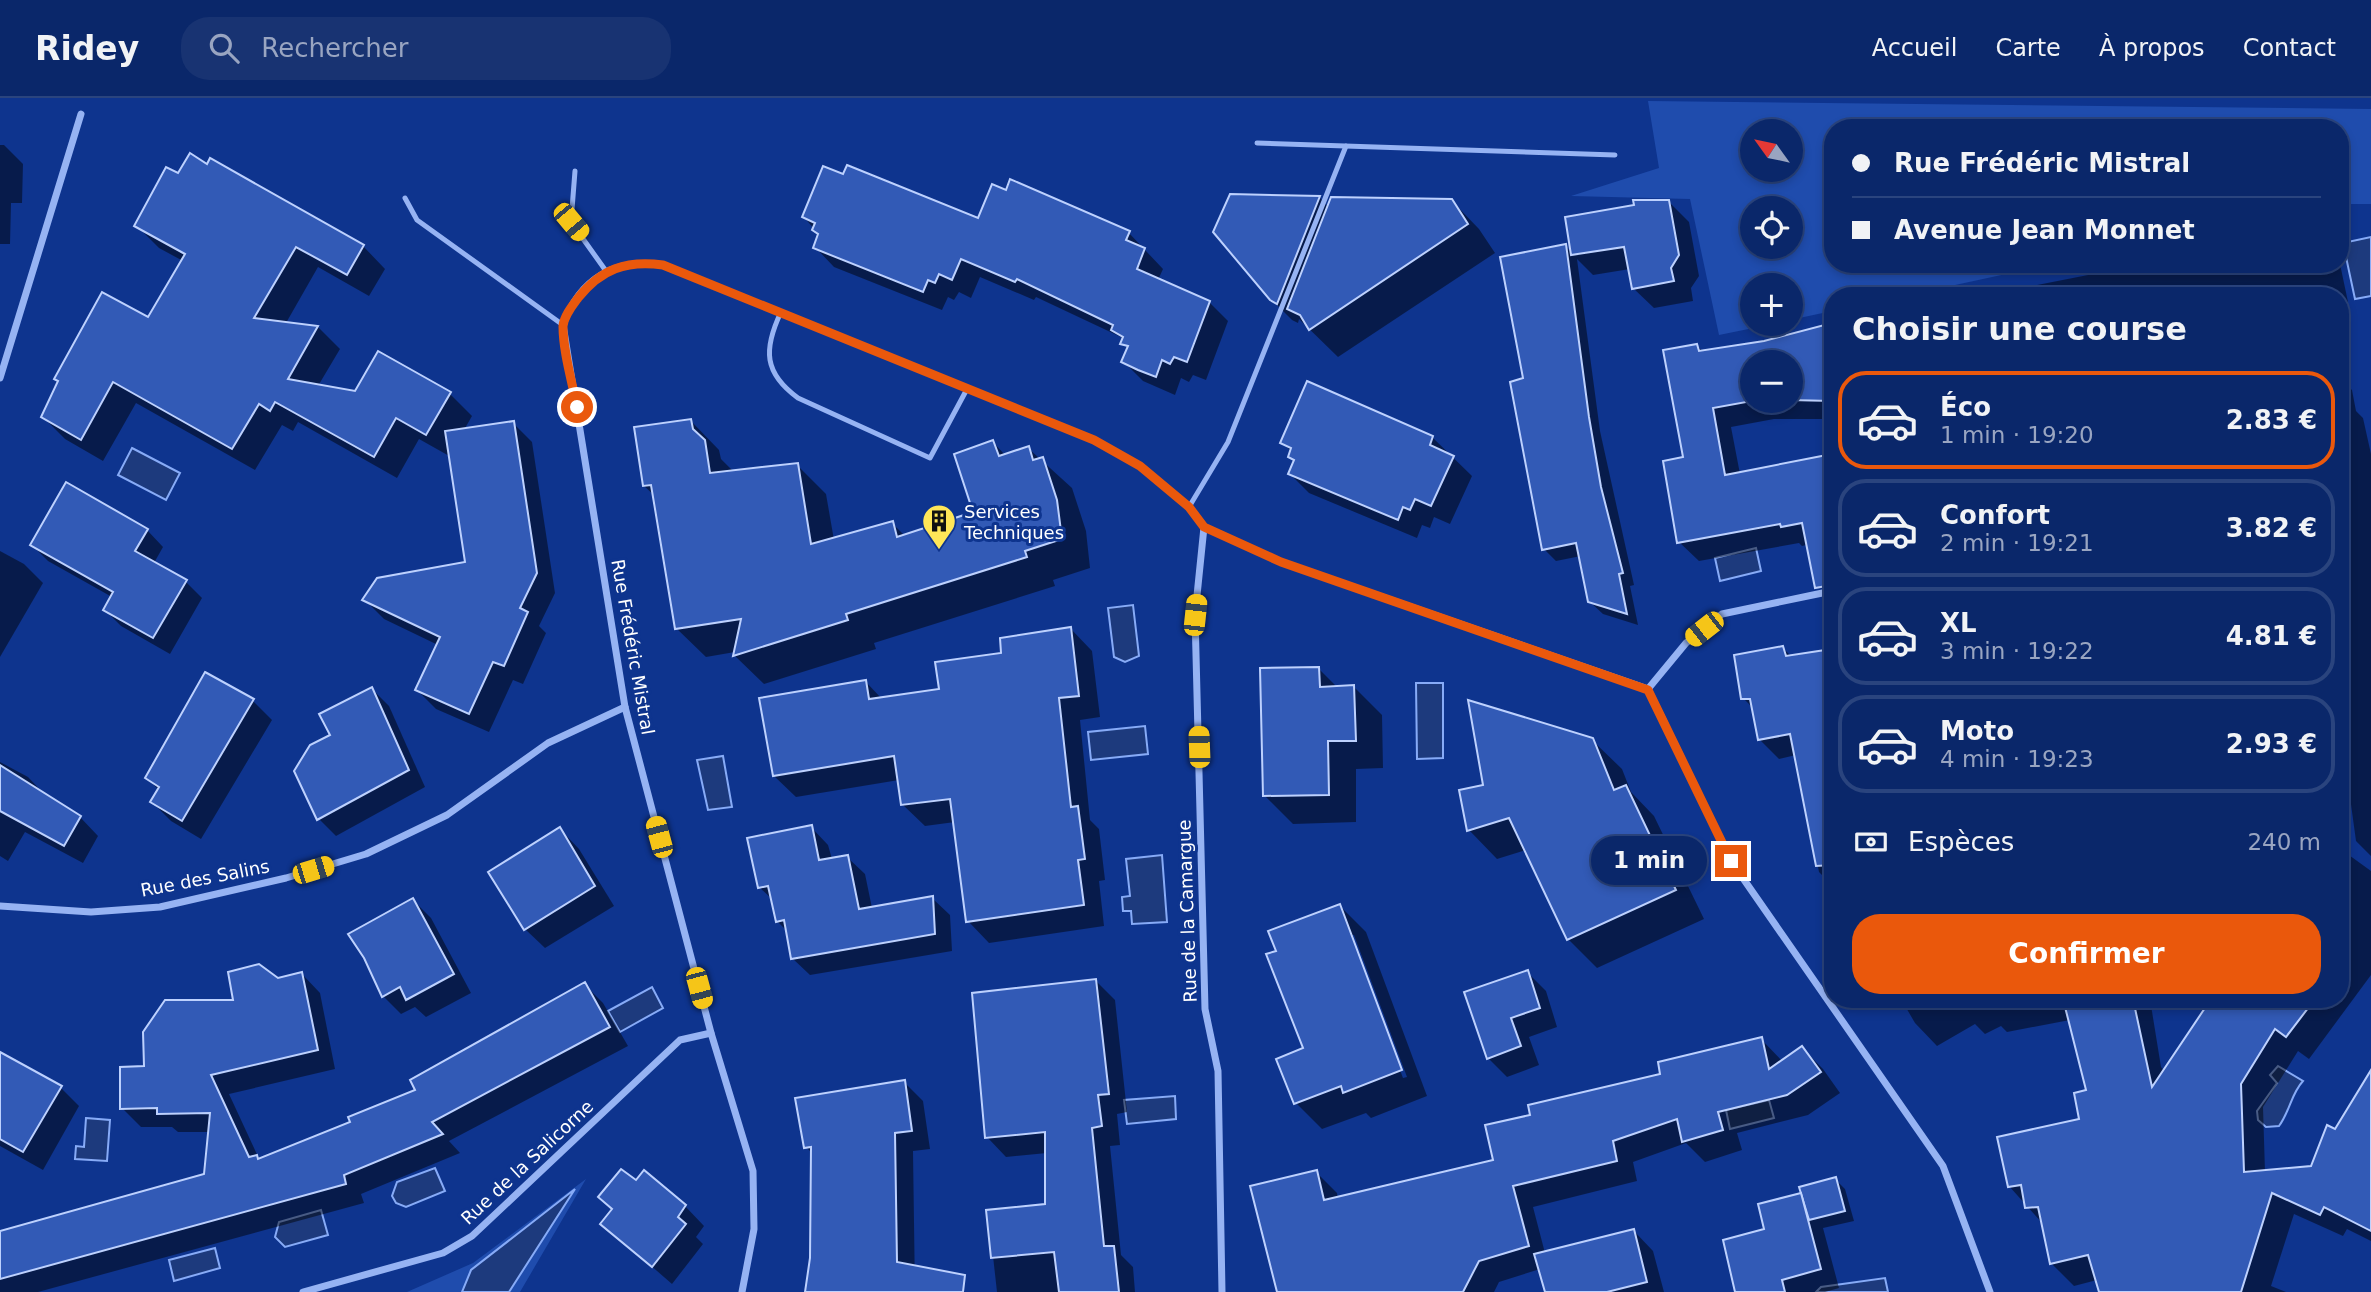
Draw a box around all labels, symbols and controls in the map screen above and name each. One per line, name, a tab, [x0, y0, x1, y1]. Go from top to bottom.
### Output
search box	[181, 17, 671, 80]
text: Ridey	[35, 29, 139, 68]
icon: search	[205, 29, 243, 67]
text: Rechercher	[261, 33, 409, 63]
text: Accueil	[1872, 34, 1957, 62]
text: Carte	[1995, 34, 2061, 62]
text: À propos	[2099, 34, 2205, 62]
text: Contact	[2243, 34, 2336, 62]
north arrow	[1740, 119, 1802, 182]
map controls	[1740, 119, 1803, 413]
text: Rue Frédéric Mistral	[1894, 148, 2190, 178]
button: locate	[1740, 196, 1803, 259]
car	[550, 199, 593, 245]
text: Avenue Jean Monnet	[1894, 215, 2195, 245]
button: +	[1740, 273, 1803, 336]
text: Choisir une course	[1852, 310, 2187, 348]
button: −	[1740, 350, 1803, 413]
icon: car	[1856, 389, 1919, 452]
route start	[561, 391, 593, 423]
text: Éco	[1940, 392, 1991, 422]
text: 2.83 €	[2226, 405, 2317, 435]
text: 1 min · 19:20	[1940, 422, 2094, 448]
icon: car	[1856, 497, 1919, 560]
text: Confort	[1940, 500, 2050, 530]
place label: Services Techniques	[963, 501, 1064, 543]
building icon: Services Techniques	[920, 502, 958, 551]
text: 3.82 €	[2226, 513, 2317, 543]
text: 2 min · 19:21	[1940, 530, 2094, 556]
street label: Rue Frédéric Mistral	[607, 558, 659, 736]
car	[1183, 593, 1208, 637]
icon: car	[1856, 605, 1919, 668]
car	[1681, 608, 1728, 650]
text: XL	[1940, 608, 1977, 638]
text: 4.81 €	[2226, 621, 2317, 651]
text: 3 min · 19:22	[1940, 638, 2094, 664]
icon: car	[1856, 713, 1919, 776]
text: Moto	[1940, 716, 2014, 746]
car	[1188, 726, 1211, 768]
text: 2.93 €	[2226, 729, 2317, 759]
text: 4 min · 19:23	[1940, 746, 2094, 772]
car	[644, 814, 675, 860]
street label: Rue de la Camargue	[1173, 819, 1201, 1003]
icon: cash	[1852, 823, 1890, 861]
text: Espèces	[1908, 827, 2014, 857]
text: 240 m	[2247, 829, 2321, 855]
callout: 1 min	[1591, 836, 1706, 886]
route end	[1715, 845, 1747, 877]
text: 1 min	[1613, 847, 1685, 873]
car	[290, 854, 337, 886]
street label: Rue des Salins	[139, 855, 271, 901]
button: Confirmer	[1852, 914, 2321, 994]
car	[684, 965, 715, 1011]
street label: Rue de la Salicorne	[457, 1095, 597, 1229]

